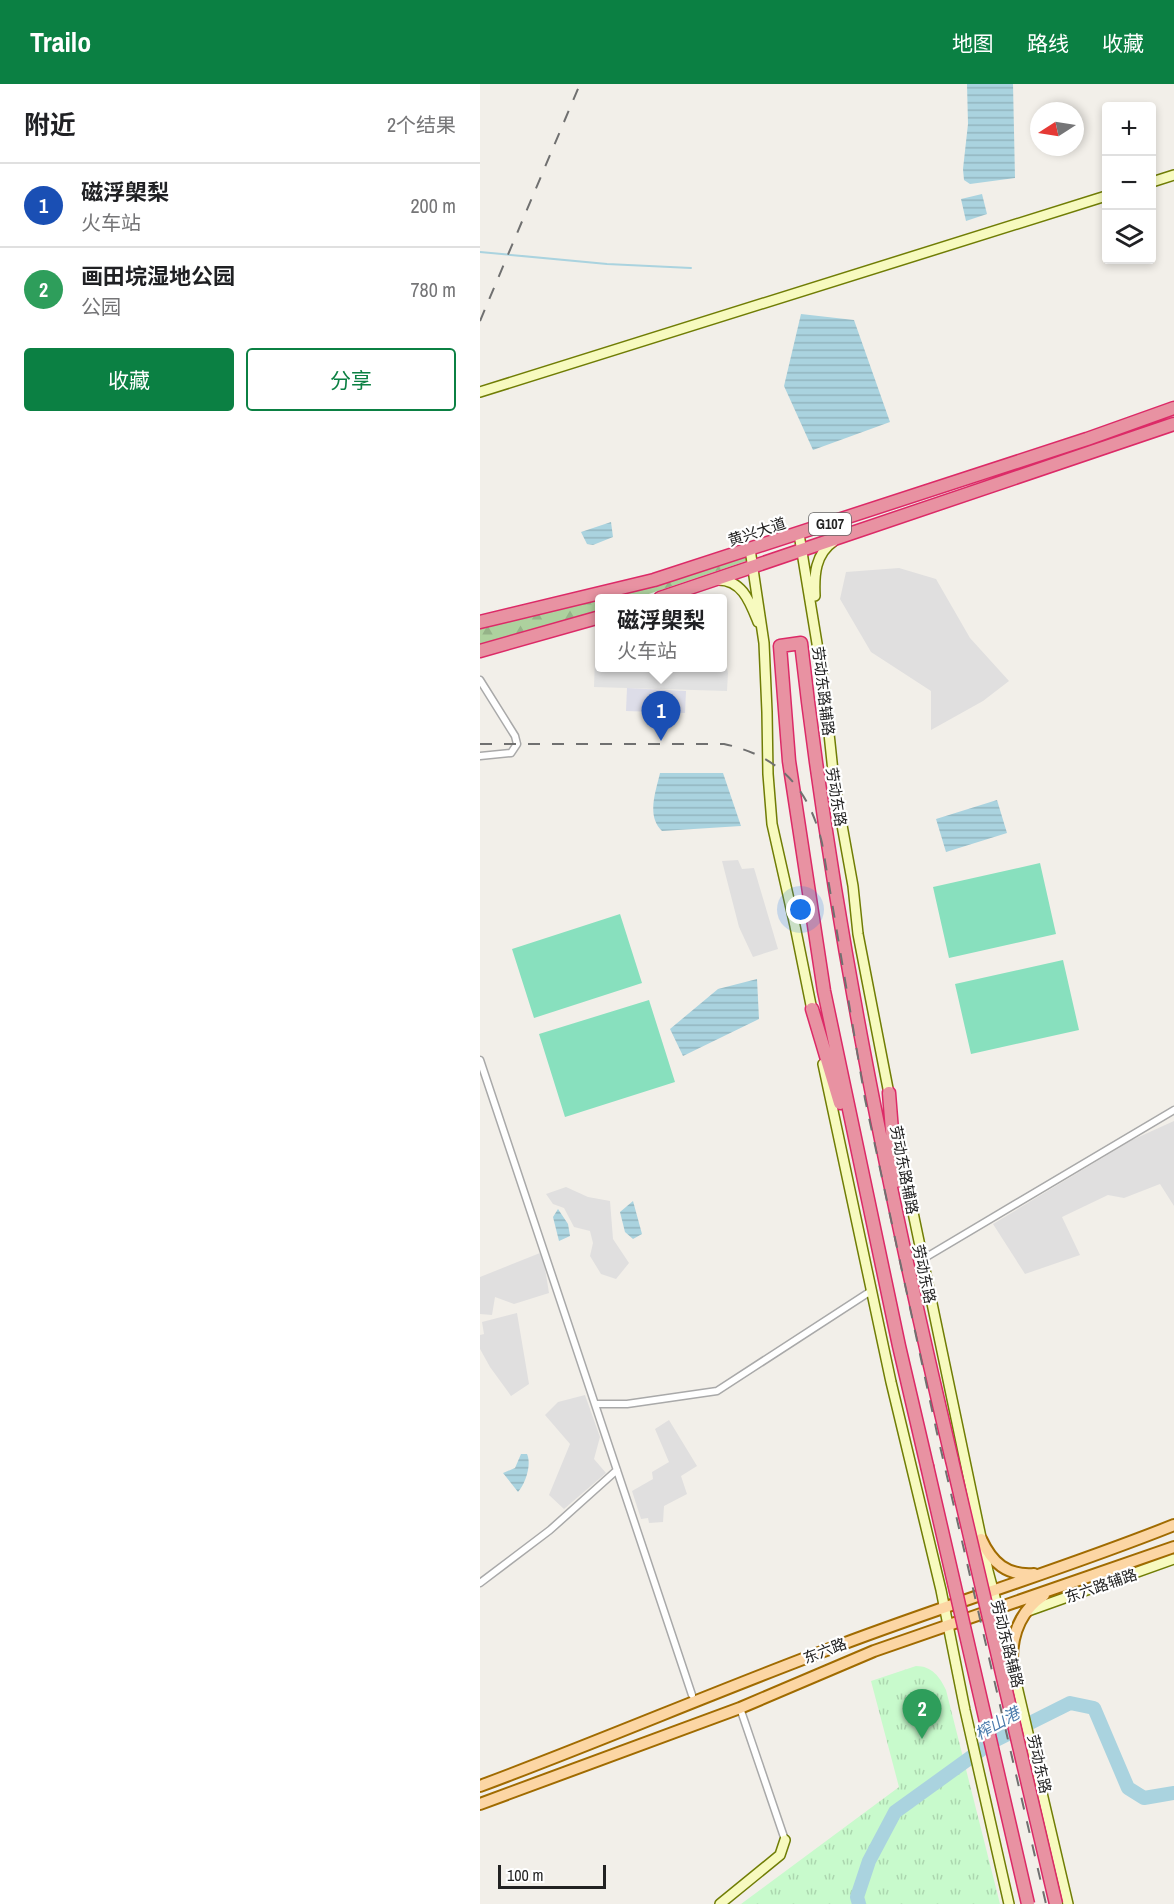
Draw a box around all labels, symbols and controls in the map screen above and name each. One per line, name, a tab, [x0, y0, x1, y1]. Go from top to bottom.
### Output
text: Trailo	[30, 23, 91, 61]
text: 地图	[952, 29, 994, 58]
text: 路线	[1027, 29, 1069, 58]
text: 收藏	[1102, 29, 1144, 58]
north arrow	[1030, 102, 1084, 156]
map controls	[1102, 102, 1156, 264]
button: +	[1102, 102, 1156, 156]
text: 附近	[24, 107, 76, 142]
text: 2个结果	[387, 111, 456, 138]
button: −	[1102, 156, 1156, 210]
text: 磁浮㮾梨	[81, 177, 169, 207]
text: 1	[39, 192, 48, 219]
text: 200 m	[410, 192, 456, 219]
text: 火车站	[81, 209, 141, 236]
button: layers	[1102, 210, 1156, 264]
text: 画田垸湿地公园	[81, 261, 235, 291]
text: 2	[39, 276, 48, 303]
text: 780 m	[410, 276, 456, 303]
text: 公园	[81, 293, 121, 320]
button: 收藏	[24, 348, 234, 411]
button: 分享	[246, 348, 456, 411]
street label: 黄兴大道	[725, 512, 789, 551]
road number: G107	[809, 513, 851, 535]
popup	[595, 594, 727, 672]
text: 磁浮㮾梨	[617, 605, 705, 635]
text: 火车站	[617, 637, 677, 664]
street label: 劳动东路辅路	[808, 645, 839, 737]
pin: 1	[642, 692, 681, 741]
street label: 劳动东路	[821, 766, 852, 828]
your location	[786, 895, 815, 924]
street label: 劳动东路辅路	[886, 1124, 923, 1216]
street label: 劳动东路	[908, 1242, 941, 1305]
street label: 东六路辅路	[1062, 1563, 1140, 1608]
street label: 劳动东路辅路	[986, 1598, 1029, 1690]
street label: 东六路	[800, 1633, 850, 1668]
pin: 2	[902, 1690, 942, 1739]
water label: 榨山港	[971, 1701, 1025, 1744]
street label: 劳动东路	[1023, 1732, 1056, 1795]
scale bar	[498, 1862, 606, 1890]
text: 100 m	[507, 1864, 543, 1886]

